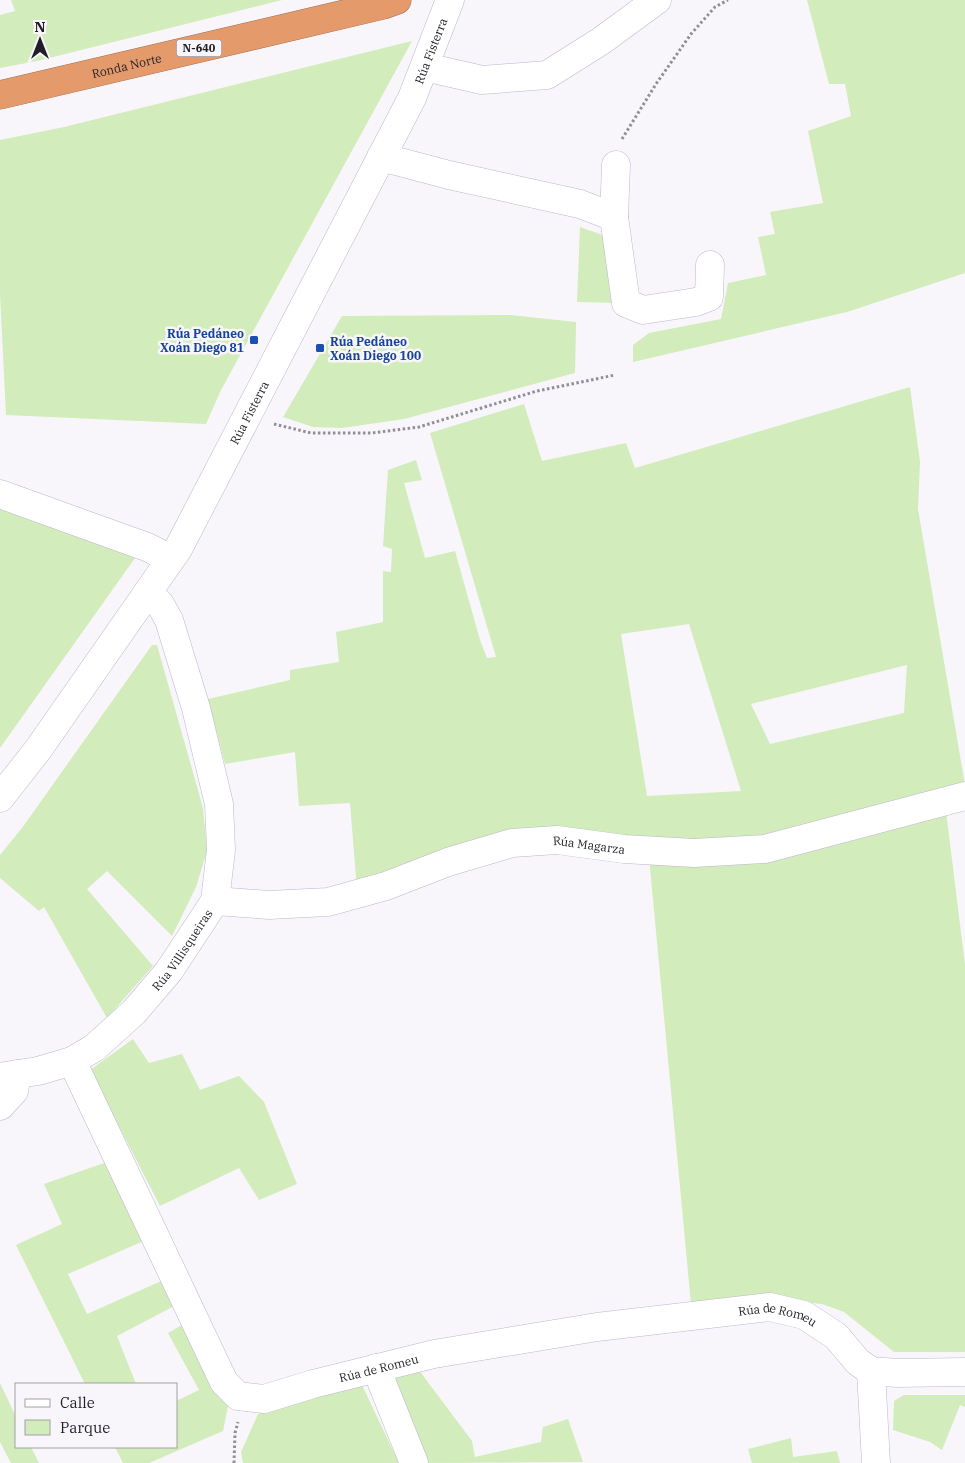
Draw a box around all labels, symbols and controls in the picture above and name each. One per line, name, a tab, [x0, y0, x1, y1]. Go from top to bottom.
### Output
north arrow	[15, 15, 65, 65]
street label: Rúa Fisterra	[411, 15, 450, 86]
text: N	[34, 18, 46, 36]
road number: N-640	[176, 40, 222, 56]
street label: Ronda Norte	[90, 50, 163, 81]
place label: Rúa Pedáneo Xoán Diego 81	[160, 326, 244, 355]
marker: Rúa Pedáneo Xoán Diego 81	[248, 334, 260, 346]
place label: Rúa Pedáneo Xoán Diego 100	[330, 334, 421, 363]
marker: Rúa Pedáneo Xoán Diego 100	[314, 342, 326, 354]
street label: Rúa Fisterra	[226, 378, 272, 447]
street label: Rúa Magarza	[552, 832, 627, 857]
street label: Rúa Villisqueiras	[148, 906, 215, 993]
street label: Rúa de Romeu	[737, 1300, 821, 1329]
street label: Rúa de Romeu	[337, 1351, 420, 1385]
legend	[15, 1383, 178, 1448]
text: Calle	[60, 1393, 95, 1412]
text: Parque	[60, 1418, 110, 1437]

